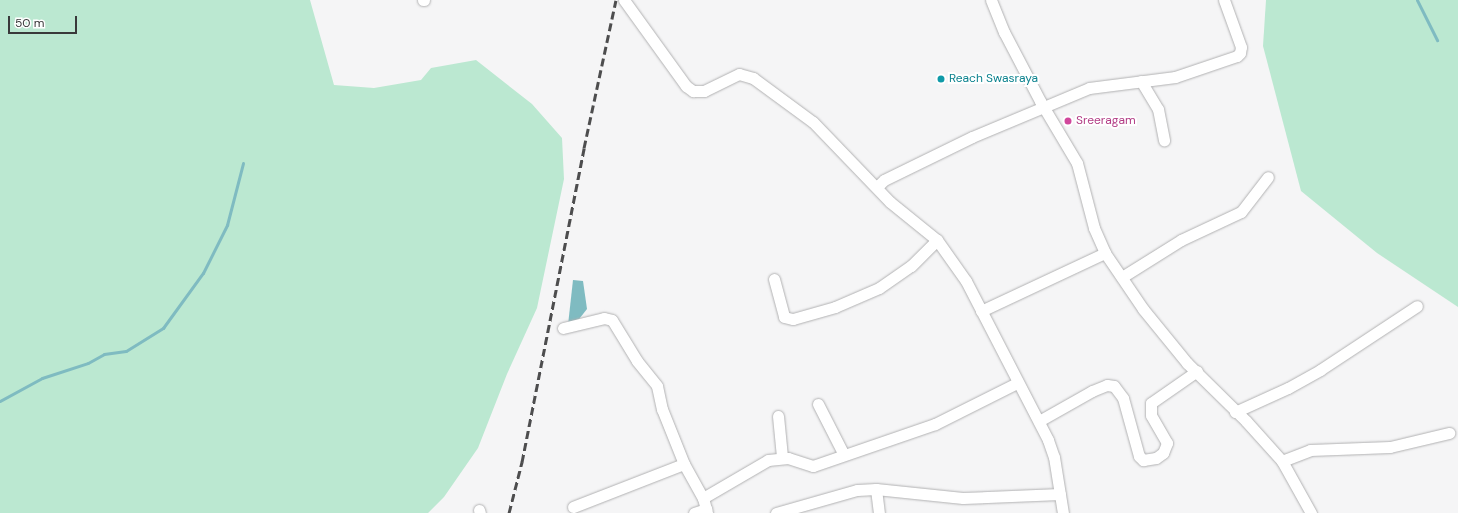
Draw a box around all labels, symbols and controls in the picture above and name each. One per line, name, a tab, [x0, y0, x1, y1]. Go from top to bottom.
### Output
scale bar	[10, 8, 79, 34]
text: 50 m	[15, 15, 44, 31]
place label: Reach Swasraya	[949, 72, 1038, 86]
marker: Reach Swasraya	[936, 74, 946, 84]
place label: Sreeragam	[1076, 114, 1136, 128]
marker: Sreeragam	[1063, 116, 1073, 126]

